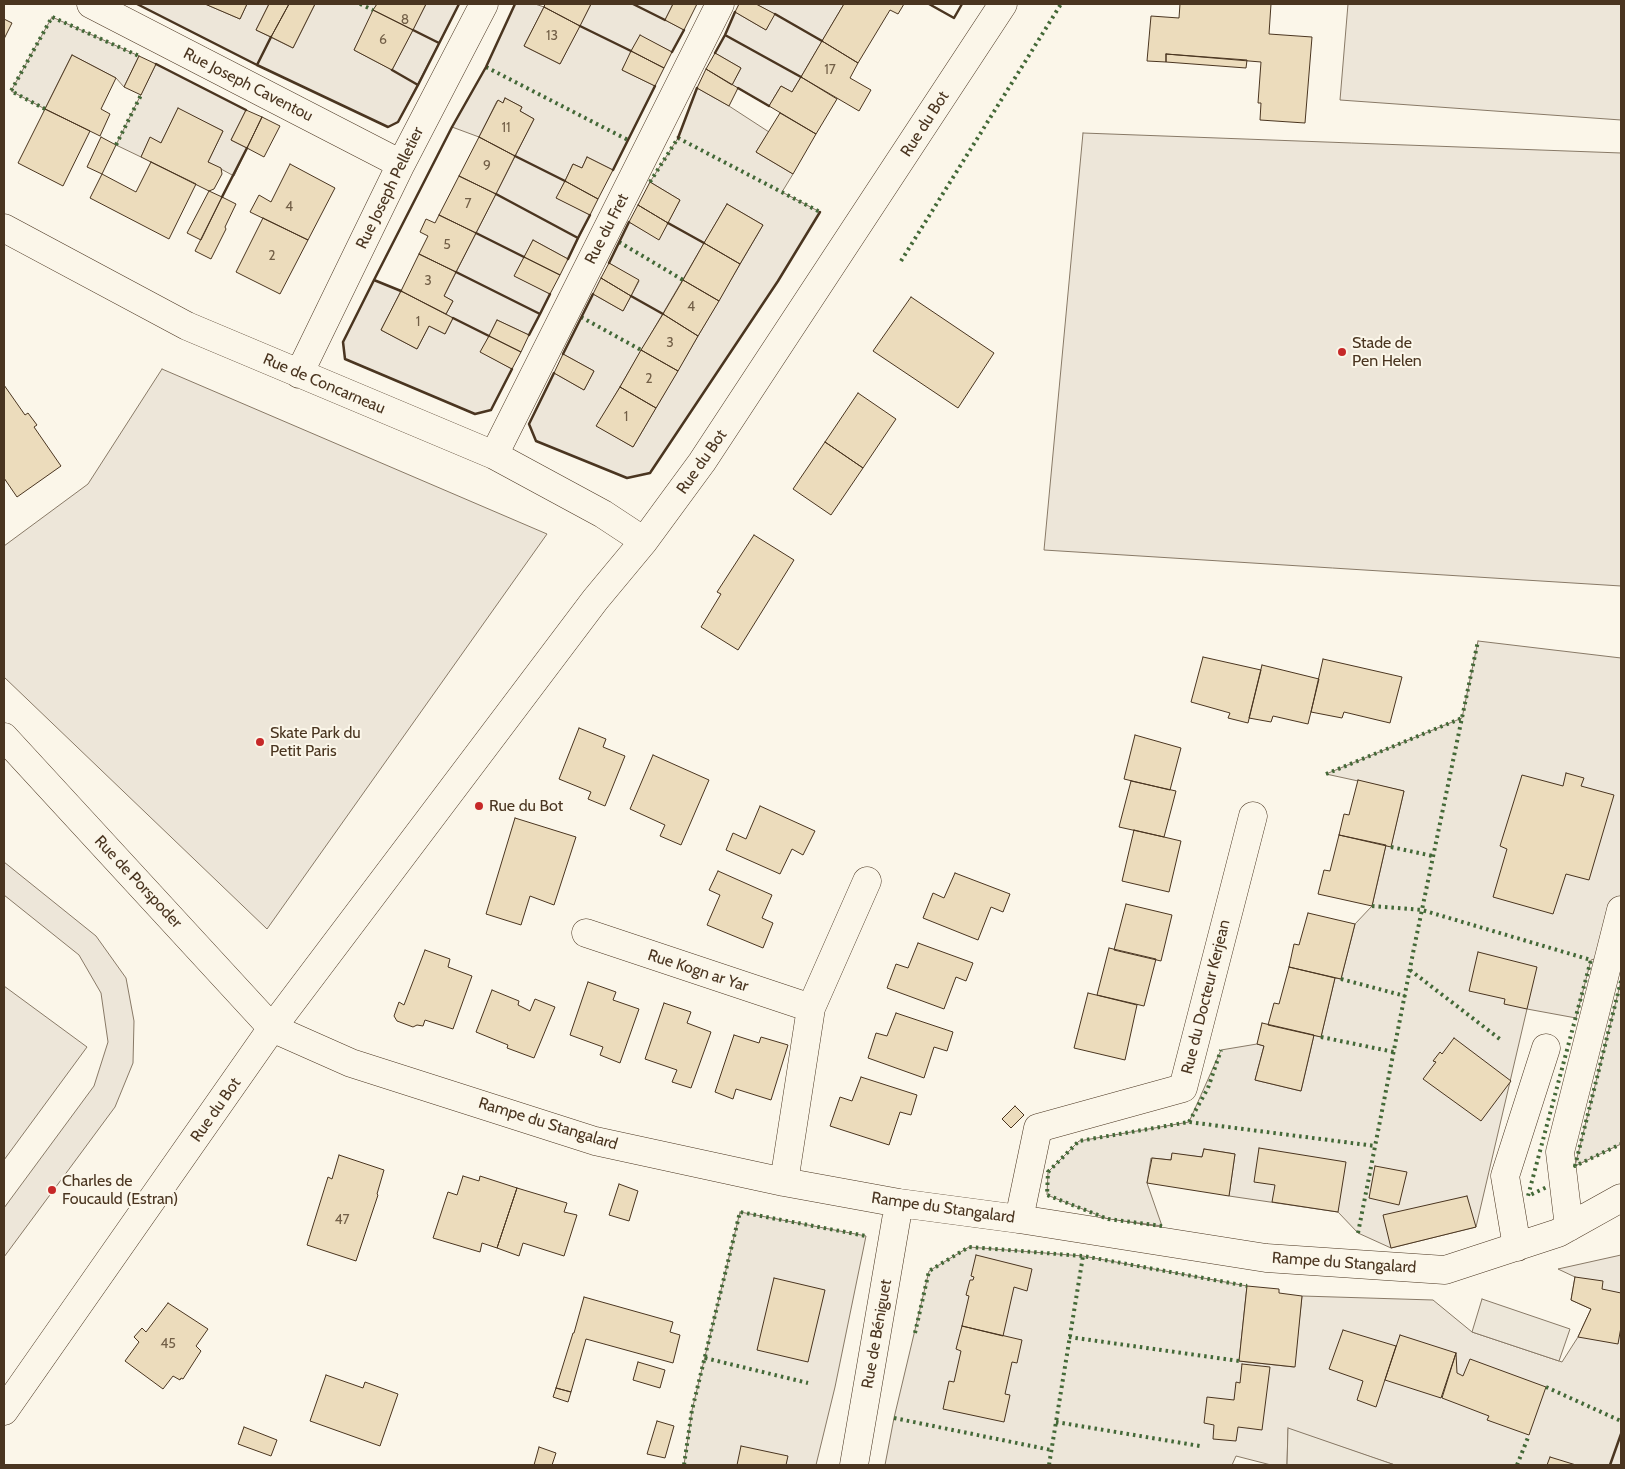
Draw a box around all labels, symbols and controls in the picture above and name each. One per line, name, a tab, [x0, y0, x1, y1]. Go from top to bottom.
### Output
house number: 8	[401, 12, 409, 28]
house number: 13	[546, 28, 558, 44]
house number: 6	[379, 32, 387, 48]
street label: Rue Joseph Caventou	[180, 44, 316, 126]
house number: 17	[824, 62, 836, 78]
street label: Rue du Bot	[897, 88, 953, 160]
house number: 11	[501, 120, 511, 136]
street label: Rue Joseph Pelletier	[352, 124, 428, 252]
house number: 9	[483, 158, 491, 174]
street label: Rue du Fret	[581, 191, 633, 267]
house number: 7	[464, 196, 472, 212]
house number: 4	[285, 199, 293, 215]
house number: 5	[443, 237, 451, 253]
house number: 2	[268, 248, 276, 264]
house number: 3	[424, 273, 432, 289]
house number: 4	[687, 299, 695, 315]
house number: 1	[416, 314, 420, 330]
place label: Stade de Pen Helen	[1352, 333, 1422, 371]
house number: 3	[666, 335, 674, 351]
marker: Stade de Pen Helen	[1336, 346, 1348, 358]
street label: Rue de Concarneau	[260, 350, 388, 418]
house number: 2	[645, 371, 653, 387]
house number: 1	[624, 409, 628, 425]
street label: Rue du Bot	[673, 426, 731, 498]
place label: Skate Park du Petit Paris	[270, 723, 361, 761]
marker: Skate Park du Petit Paris	[254, 736, 266, 748]
place label: Rue du Bot	[489, 796, 563, 816]
marker: Rue du Bot	[473, 800, 485, 812]
street label: Rue de Porspoder	[90, 832, 186, 932]
street label: Rue du Docteur Kerjean	[1177, 918, 1235, 1076]
street label: Rue Kogn ar Yar	[645, 946, 751, 996]
street label: Rue du Bot	[187, 1074, 245, 1146]
street label: Rampe du Stangalard	[476, 1094, 620, 1154]
place label: Charles de Foucauld (Estran)	[62, 1171, 178, 1209]
marker: Charles de Foucauld (Estran)	[46, 1184, 58, 1196]
street label: Rampe du Stangalard	[870, 1188, 1016, 1228]
house number: 47	[334, 1212, 350, 1228]
street label: Rampe du Stangalard	[1271, 1248, 1417, 1278]
street label: Rue de Béniguet	[858, 1278, 896, 1390]
house number: 45	[160, 1336, 176, 1352]

